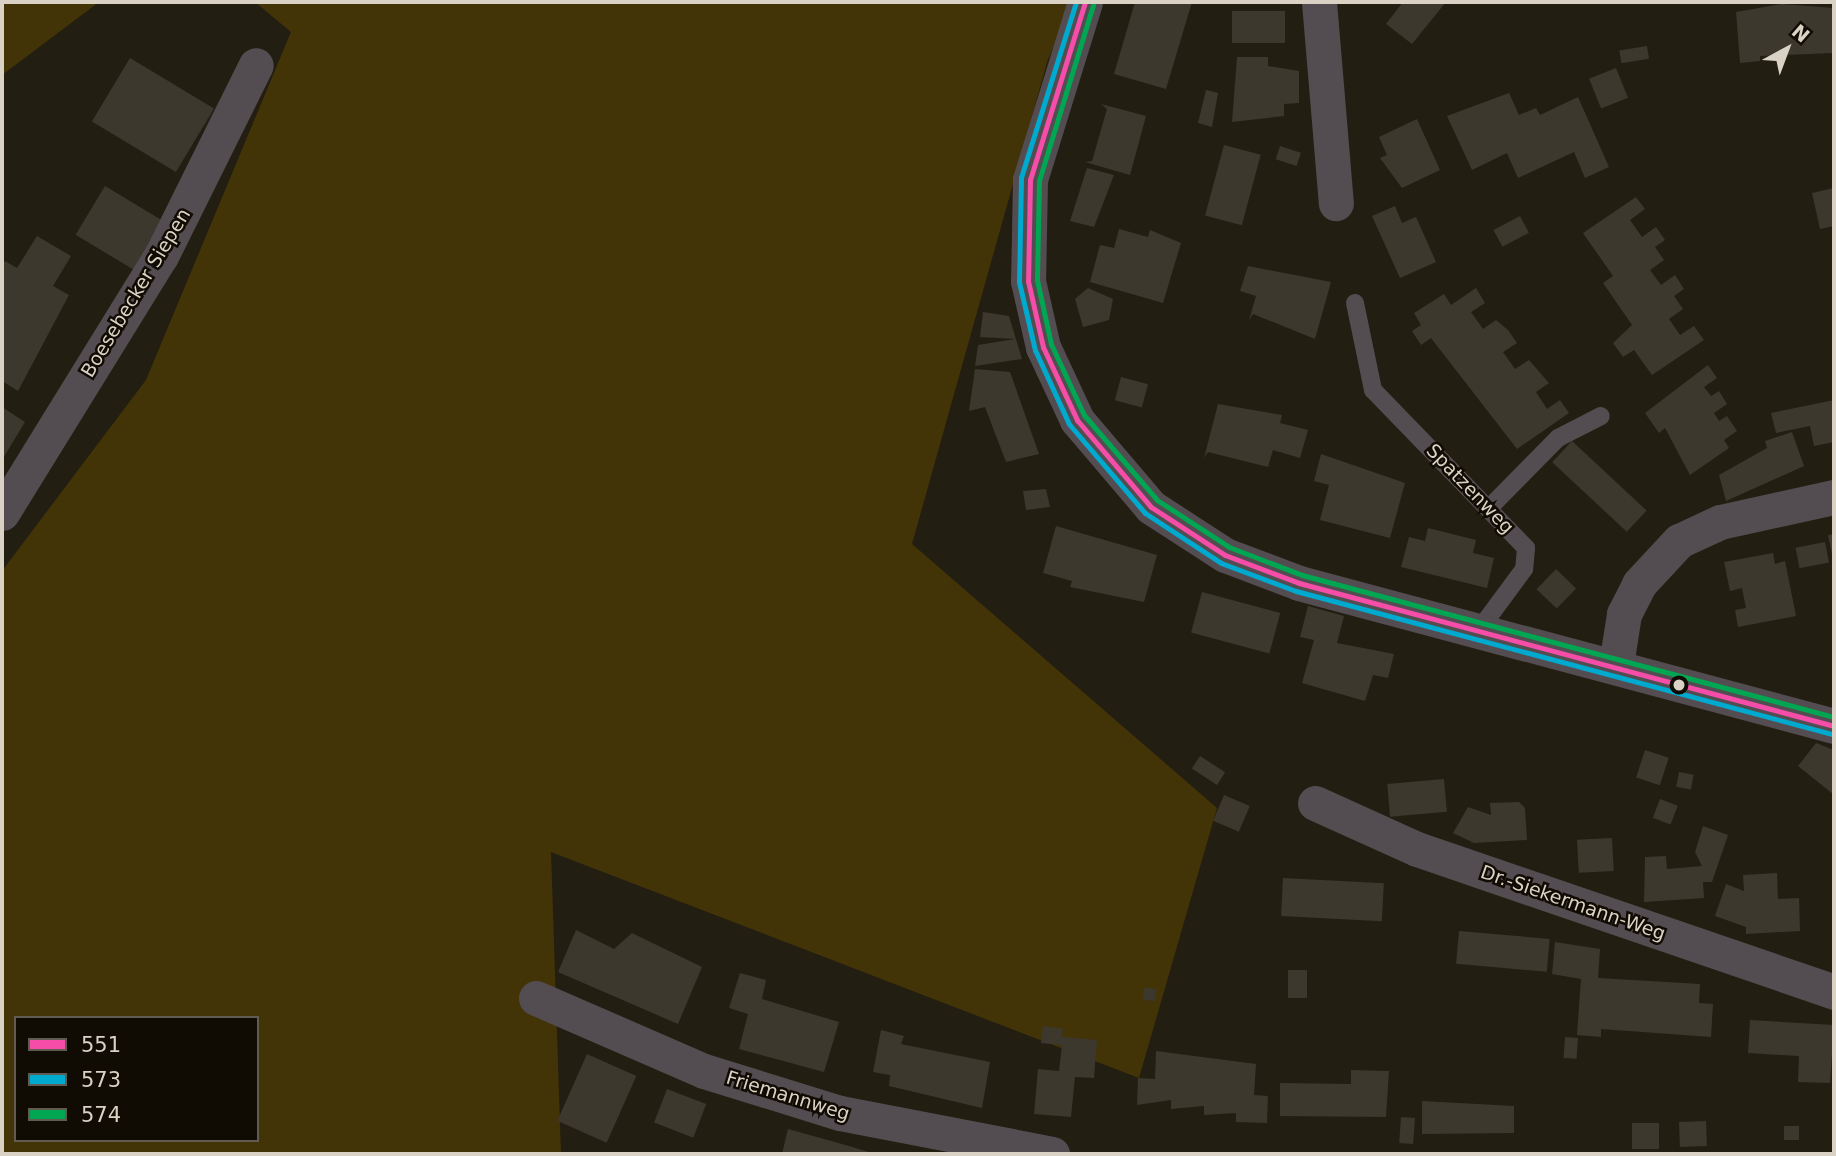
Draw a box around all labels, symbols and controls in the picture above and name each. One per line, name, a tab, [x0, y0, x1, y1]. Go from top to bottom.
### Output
north arrow	[1752, 14, 1822, 84]
text: N	[1788, 20, 1814, 47]
street label: Boesebecker Siepen	[77, 204, 195, 382]
street label: Spatzenweg	[1421, 439, 1519, 539]
unlabelled marker	[1672, 678, 1686, 692]
street label: Dr.-Siekermann-Weg	[1478, 861, 1668, 945]
legend	[14, 1016, 259, 1142]
text: 551	[81, 1033, 121, 1057]
street label: Friemannweg	[724, 1066, 852, 1126]
text: 573	[81, 1068, 121, 1092]
text: 574	[81, 1103, 121, 1127]

